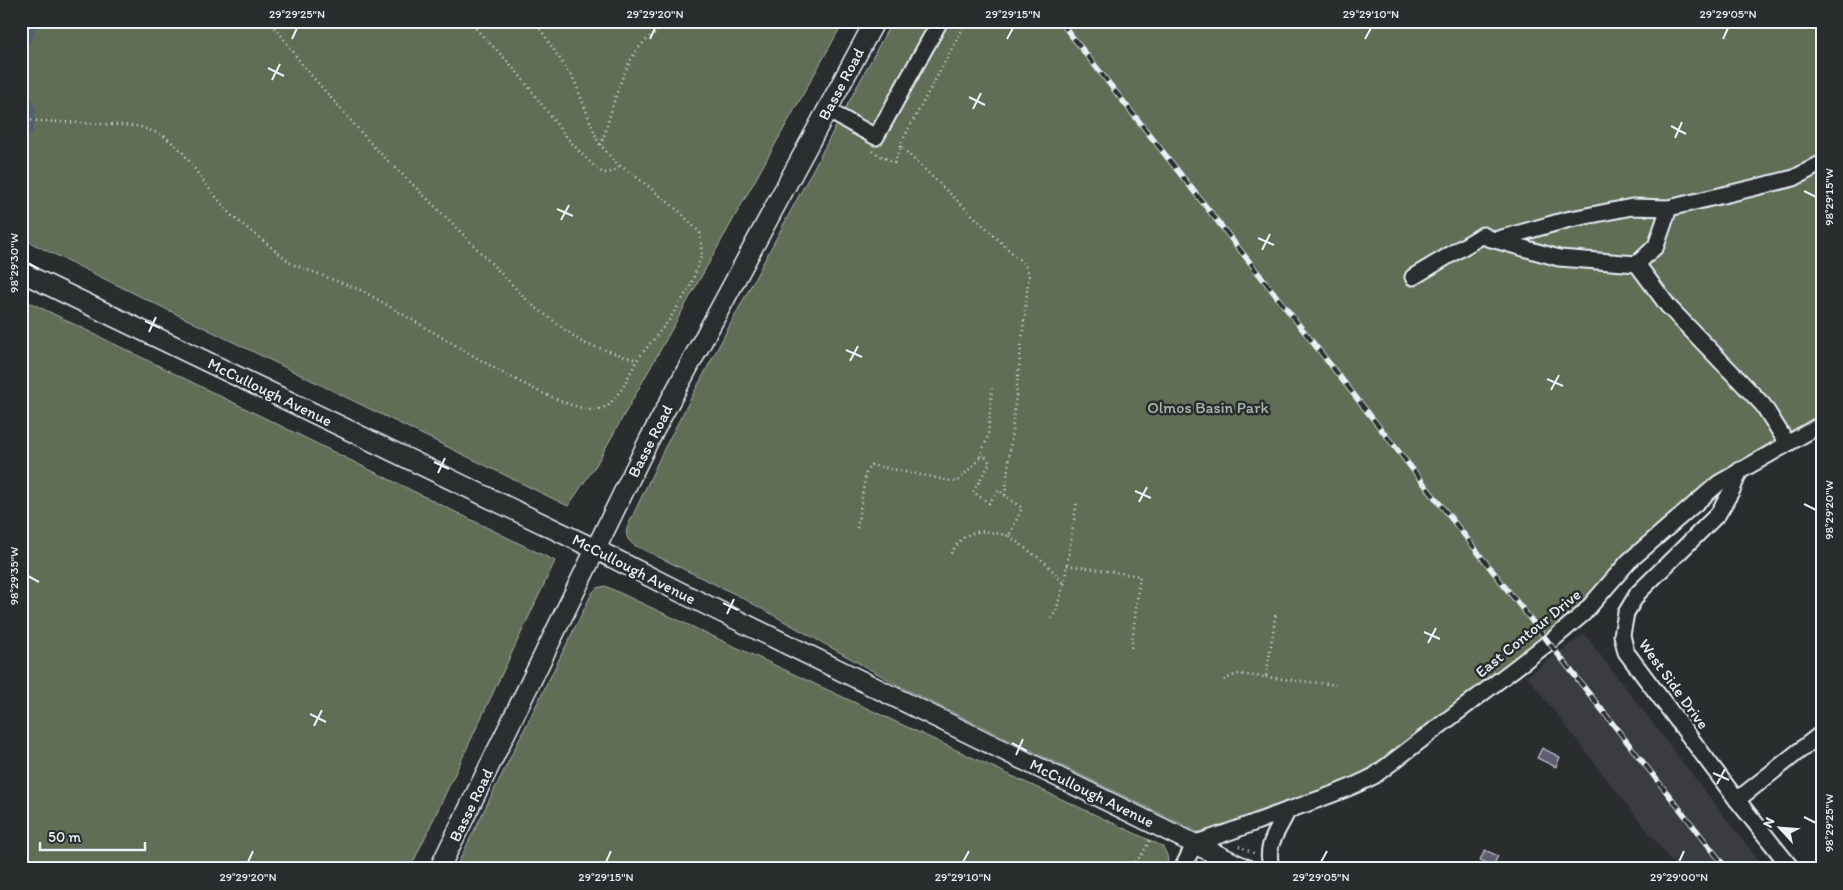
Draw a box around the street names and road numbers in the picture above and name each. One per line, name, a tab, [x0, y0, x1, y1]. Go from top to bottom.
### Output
street label: Basse Road	[814, 44, 868, 123]
street label: McCullough Avenue	[205, 354, 336, 430]
street label: Basse Road	[624, 401, 677, 481]
street label: McCullough Avenue	[569, 530, 699, 608]
street label: East Contour Drive	[1471, 584, 1585, 681]
street label: West Side Drive	[1635, 635, 1713, 733]
street label: McCullough Avenue	[1027, 755, 1158, 831]
street label: Basse Road	[445, 765, 497, 845]

